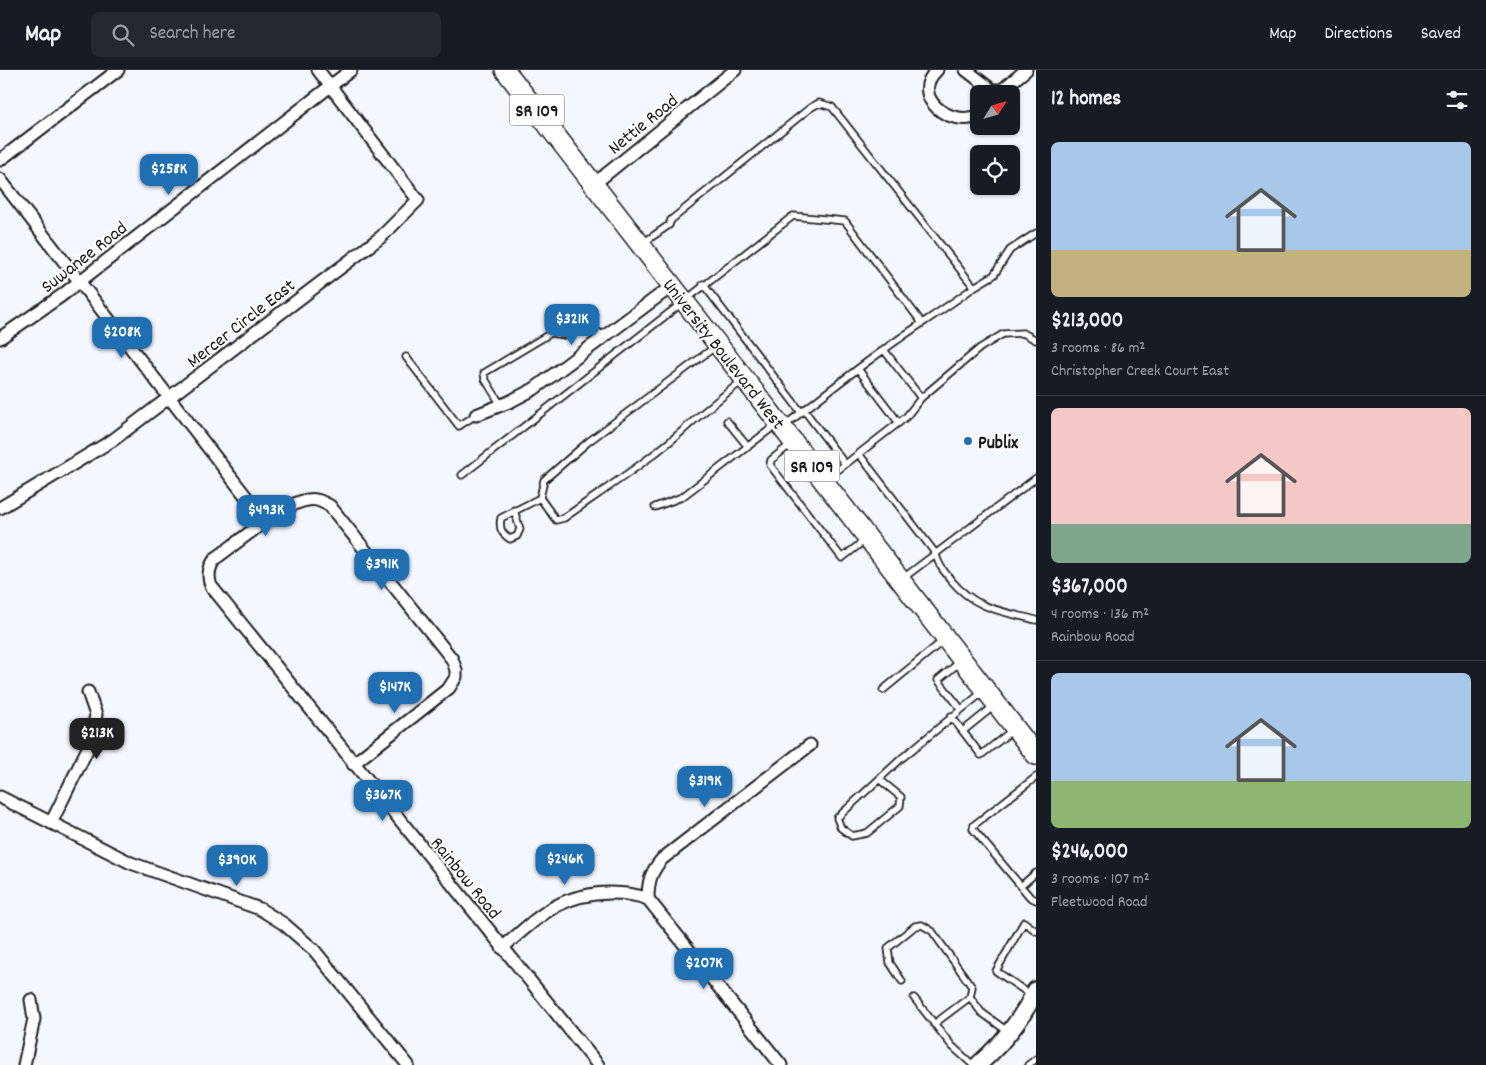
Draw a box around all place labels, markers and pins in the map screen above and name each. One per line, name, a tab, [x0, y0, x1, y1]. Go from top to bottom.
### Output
pin: $258K	[134, 154, 204, 196]
pin: $321K	[537, 304, 607, 346]
pin: $208K	[87, 316, 157, 359]
place label: Publix	[978, 431, 1019, 458]
marker: Publix	[962, 435, 974, 447]
pin: $493K	[231, 494, 301, 537]
pin: $391K	[347, 548, 417, 591]
pin: $147K	[360, 672, 430, 714]
pin: $213K	[62, 718, 132, 760]
pin: $319K	[670, 766, 740, 808]
pin: $367K	[348, 780, 418, 822]
pin: $390K	[202, 844, 272, 887]
pin: $246K	[530, 844, 600, 886]
pin: $207K	[669, 948, 739, 990]

